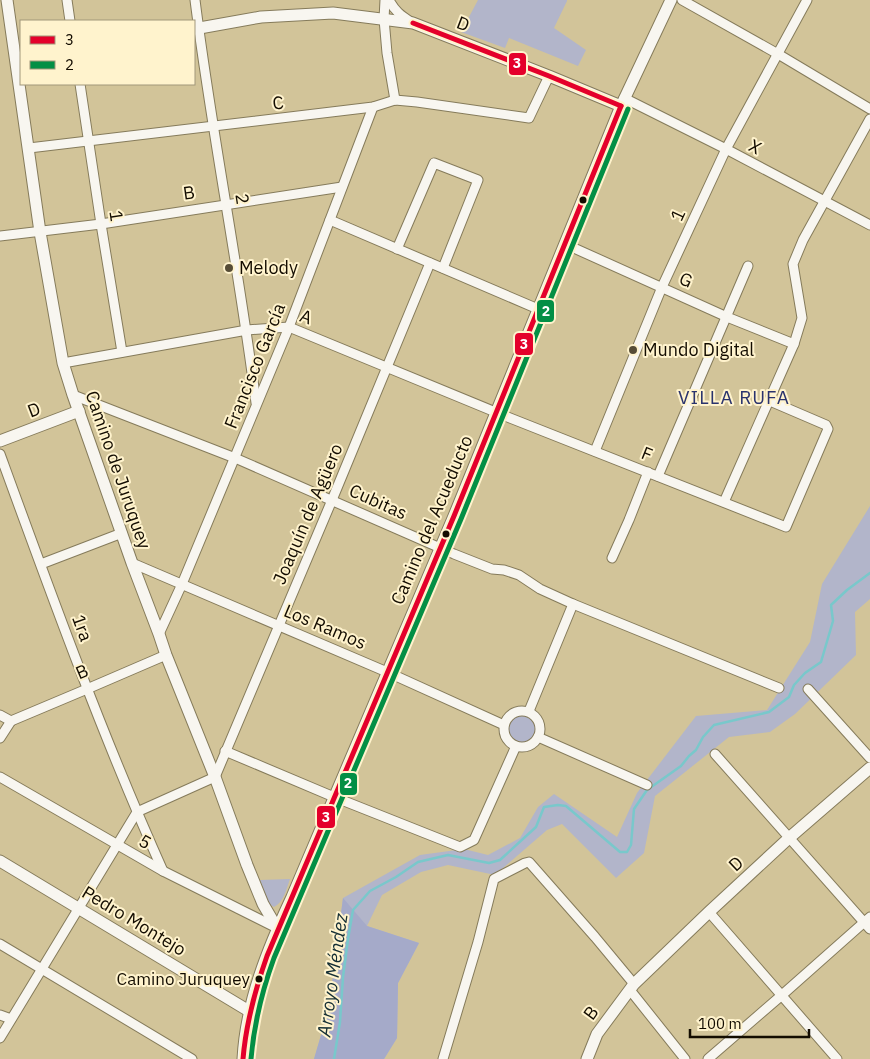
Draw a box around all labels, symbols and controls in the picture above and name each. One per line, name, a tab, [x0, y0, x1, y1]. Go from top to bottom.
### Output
street label: D	[453, 11, 473, 36]
legend	[20, 20, 195, 85]
text: 3	[65, 30, 74, 49]
line badge: 3	[508, 52, 527, 76]
text: 3	[513, 54, 521, 72]
text: 2	[65, 55, 74, 74]
street label: C	[271, 90, 285, 115]
street label: X	[745, 134, 766, 159]
street label: B	[182, 180, 196, 205]
street label: 2	[230, 192, 255, 206]
unlabelled marker	[578, 195, 588, 205]
street label: 1	[665, 205, 690, 225]
street label: 1	[104, 209, 129, 223]
place label: Melody	[239, 256, 298, 279]
marker: Melody	[223, 262, 235, 274]
street label: G	[676, 266, 697, 293]
street label: Francisco García	[219, 299, 290, 432]
line badge: 2	[536, 299, 555, 323]
text: 2	[542, 302, 550, 320]
street label: A	[297, 304, 316, 329]
line badge: 3	[514, 332, 534, 356]
text: 3	[520, 335, 528, 353]
place label: Mundo Digital	[643, 338, 754, 361]
marker: Mundo Digital	[627, 344, 639, 356]
district label: VILLA RUFA	[678, 385, 790, 409]
street label: Camino de Juruquey	[81, 388, 156, 552]
street label: D	[24, 397, 44, 422]
street label: Camino del Acueducto	[385, 432, 478, 608]
street label: Joaquín de Agüero	[268, 440, 348, 588]
street label: F	[638, 441, 656, 466]
street label: Cubitas	[346, 479, 411, 524]
unlabelled marker	[441, 529, 451, 539]
street label: Los Ramos	[280, 599, 370, 654]
street label: 1ra	[67, 611, 98, 645]
street label: B	[72, 659, 92, 684]
line badge: 2	[339, 772, 358, 796]
text: 2	[344, 774, 352, 792]
line badge: 3	[316, 805, 336, 829]
text: 3	[322, 808, 330, 826]
street label: 5	[135, 829, 156, 854]
street label: D	[723, 851, 748, 876]
street label: Pedro Montejo	[78, 880, 190, 961]
water label: Arroyo Méndez	[311, 911, 353, 1039]
place label: Camino Juruquey	[117, 968, 251, 990]
marker: Camino Juruquey	[254, 974, 264, 984]
street label: B	[578, 1001, 603, 1024]
scale bar	[690, 1006, 809, 1038]
text: 100 m	[698, 1014, 742, 1033]

